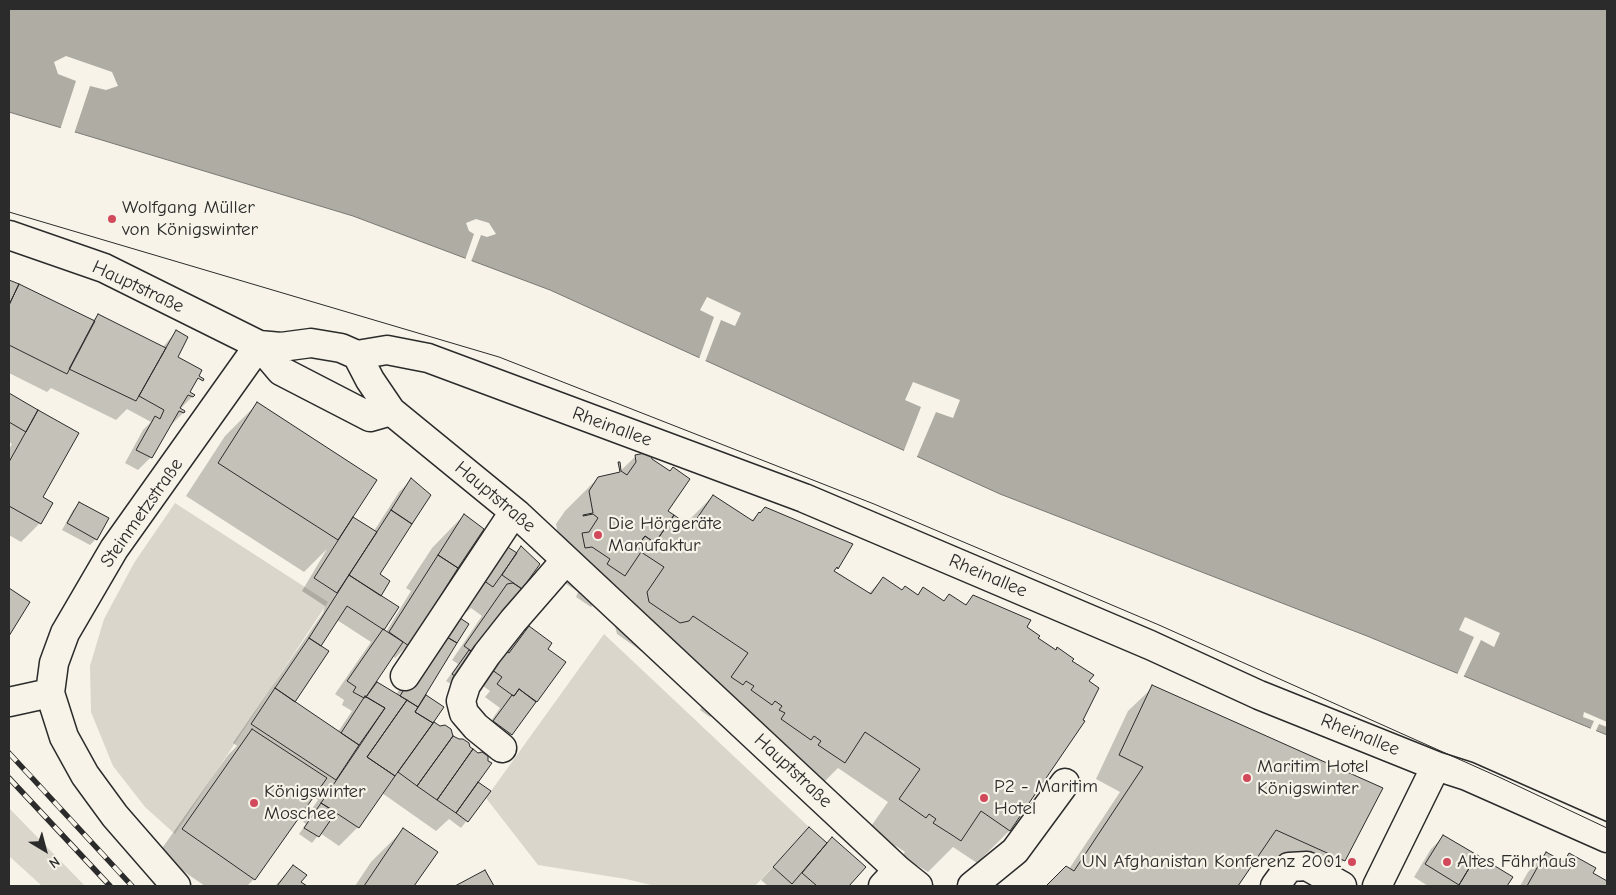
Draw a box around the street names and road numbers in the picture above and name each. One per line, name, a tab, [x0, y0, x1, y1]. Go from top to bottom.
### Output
street label: Hauptstraße	[89, 256, 187, 318]
street label: Rheinallee	[569, 402, 655, 452]
street label: Steinmetzstraße	[96, 454, 188, 572]
street label: Hauptstraße	[450, 457, 540, 537]
street label: Rheinallee	[945, 549, 1031, 603]
street label: Rheinallee	[1317, 709, 1403, 761]
street label: Hauptstraße	[749, 729, 837, 813]

